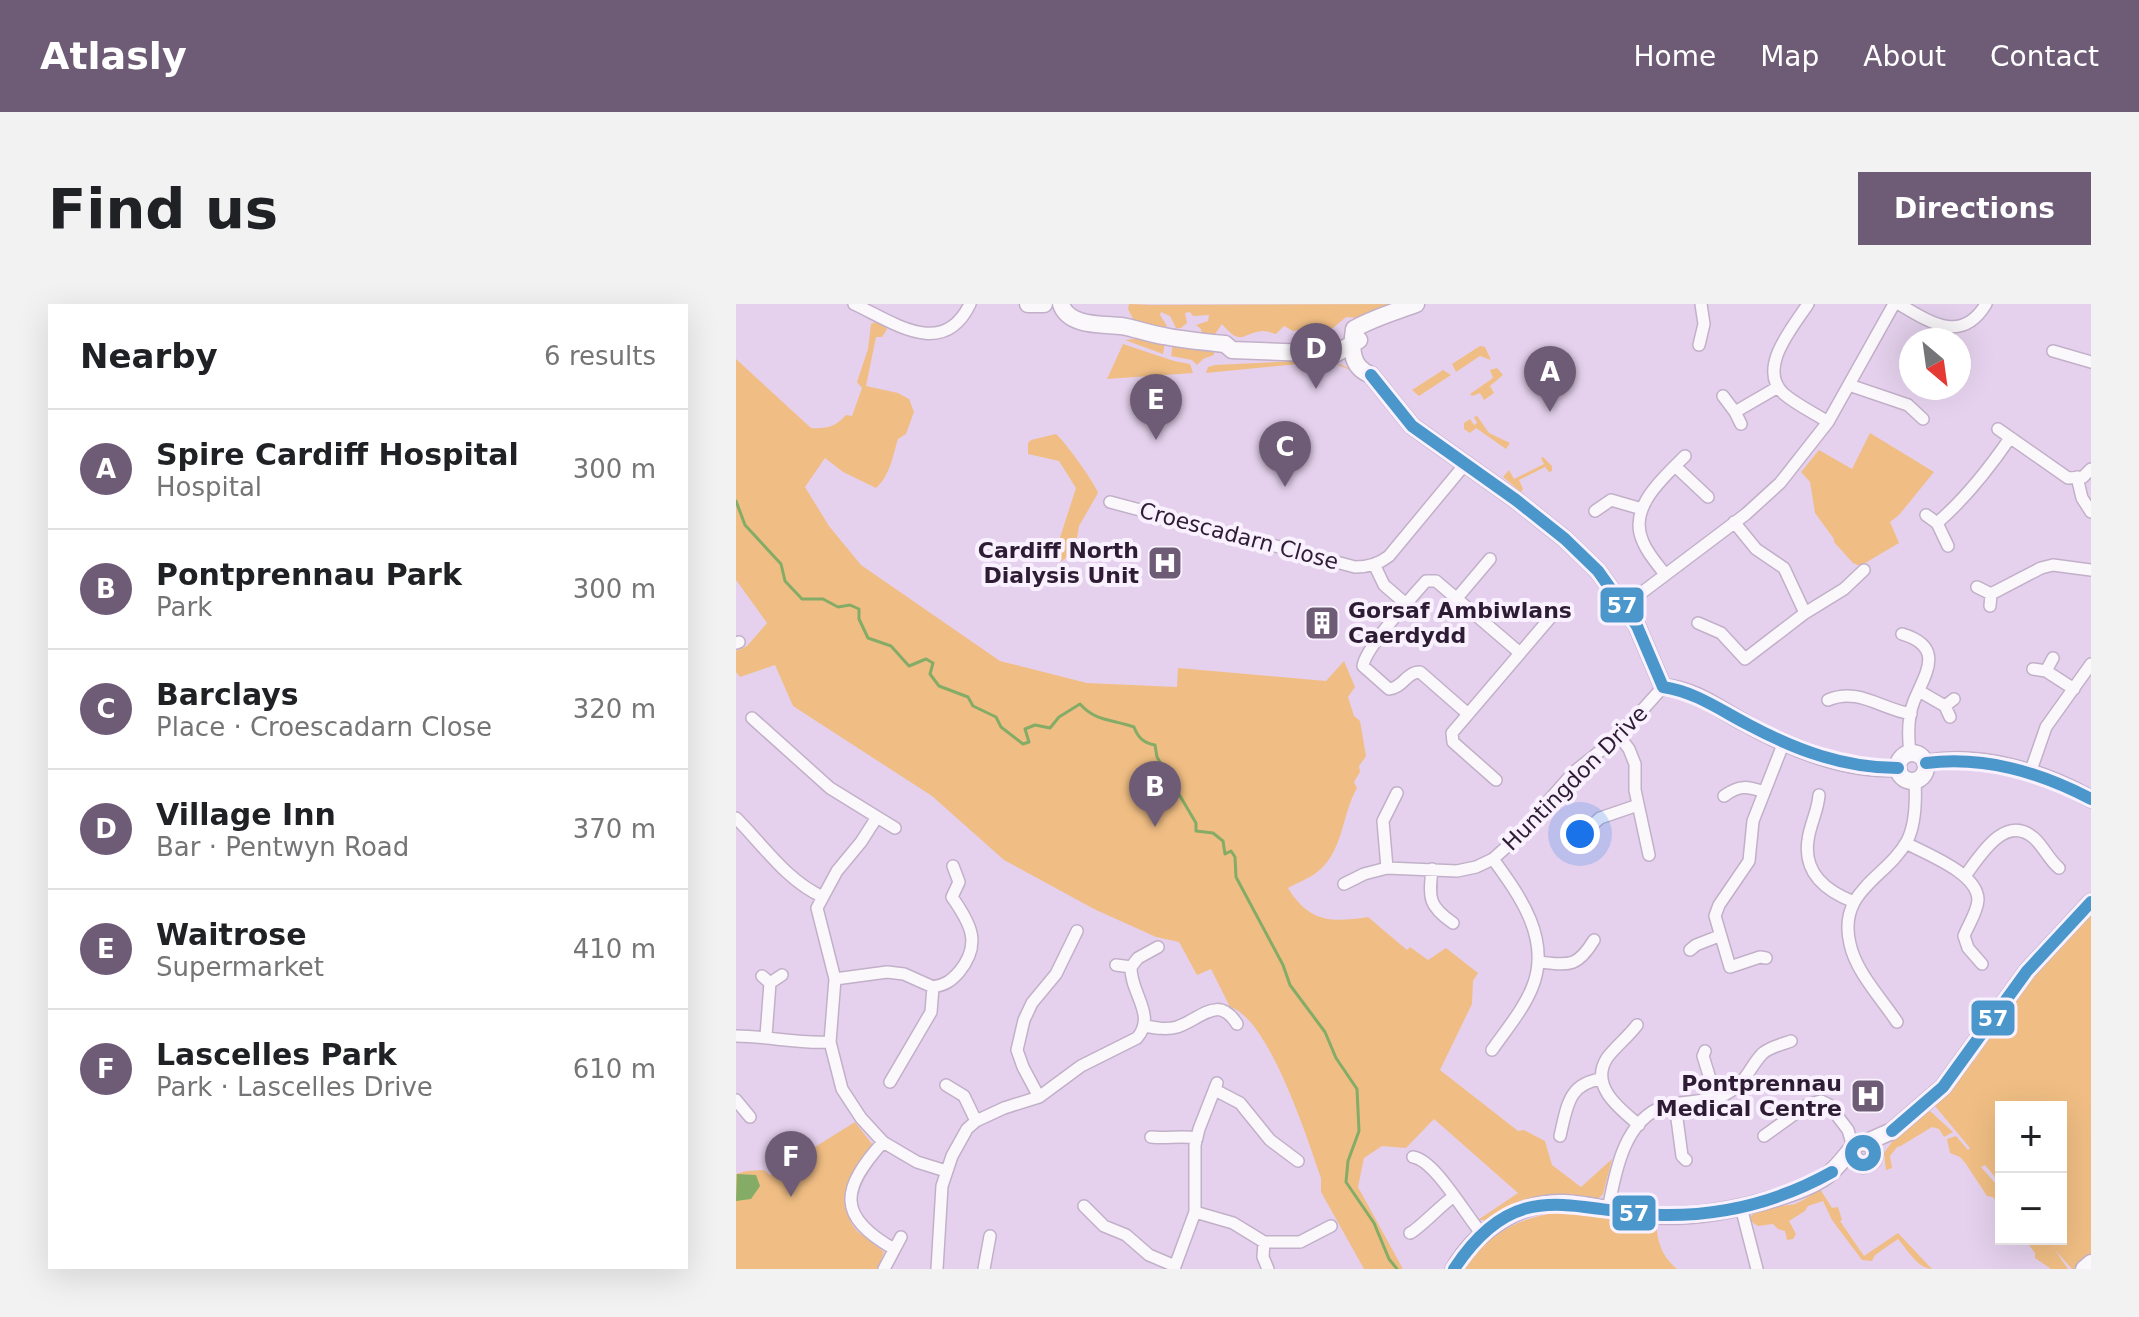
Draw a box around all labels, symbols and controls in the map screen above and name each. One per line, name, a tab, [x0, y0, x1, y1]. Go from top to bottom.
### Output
text: Atlasly	[40, 34, 187, 78]
text: Home	[1633, 40, 1716, 73]
text: Map	[1760, 40, 1819, 73]
text: About	[1863, 40, 1946, 73]
text: Contact	[1990, 40, 2099, 73]
button: Directions	[1858, 172, 2091, 245]
text: Find us	[48, 176, 278, 241]
pin: D	[1290, 323, 1342, 389]
north arrow	[1899, 328, 1971, 400]
text: Nearby	[80, 336, 218, 376]
text: 6 results	[544, 341, 656, 371]
pin: A	[1524, 346, 1576, 412]
pin: E	[1130, 374, 1182, 440]
pin: C	[1259, 421, 1311, 487]
text: Spire Cardiff Hospital	[156, 437, 519, 472]
text: A	[96, 454, 116, 484]
text: 300 m	[573, 454, 656, 484]
text: Hospital	[156, 472, 262, 502]
street label: Croescadarn Close	[1137, 497, 1341, 575]
place label: Cardiff North Dialysis Unit	[978, 538, 1139, 588]
hospital icon: Cardiff North Dialysis Unit	[1146, 544, 1184, 582]
text: Pontprennau Park	[156, 557, 462, 592]
text: B	[96, 574, 116, 604]
text: 300 m	[573, 574, 656, 604]
line badge: 57	[1599, 586, 1645, 624]
text: Park	[156, 592, 212, 622]
text: 57	[1607, 593, 1637, 618]
place label: Gorsaf Ambiwlans Caerdydd	[1348, 598, 1572, 648]
building icon: Gorsaf Ambiwlans Caerdydd	[1303, 604, 1341, 642]
text: Barclays	[156, 677, 299, 712]
text: C	[96, 694, 116, 724]
text: 320 m	[573, 694, 656, 724]
street label: Huntingdon Drive	[1498, 701, 1652, 855]
text: Place · Croescadarn Close	[156, 712, 492, 742]
pin: B	[1129, 761, 1181, 827]
text: Village Inn	[156, 797, 336, 832]
text: D	[95, 814, 117, 844]
text: 370 m	[573, 814, 656, 844]
your location	[1560, 814, 1600, 854]
text: Bar · Pentwyn Road	[156, 832, 409, 862]
text: Waitrose	[156, 917, 307, 952]
text: E	[97, 934, 115, 964]
text: 410 m	[573, 934, 656, 964]
text: Supermarket	[156, 952, 324, 982]
line badge: 57	[1970, 999, 2016, 1037]
text: 57	[1978, 1006, 2008, 1031]
text: Lascelles Park	[156, 1037, 397, 1072]
text: F	[97, 1054, 115, 1084]
text: 610 m	[573, 1054, 656, 1084]
place label: Pontprennau Medical Centre	[1656, 1071, 1842, 1121]
text: Park · Lascelles Drive	[156, 1072, 433, 1102]
hospital icon: Pontprennau Medical Centre	[1849, 1077, 1887, 1115]
map controls	[1995, 1101, 2067, 1245]
button: +	[1995, 1101, 2067, 1173]
pin: F	[765, 1131, 817, 1197]
button: −	[1995, 1173, 2067, 1245]
line badge: 57	[1611, 1194, 1657, 1232]
text: 57	[1619, 1201, 1649, 1226]

